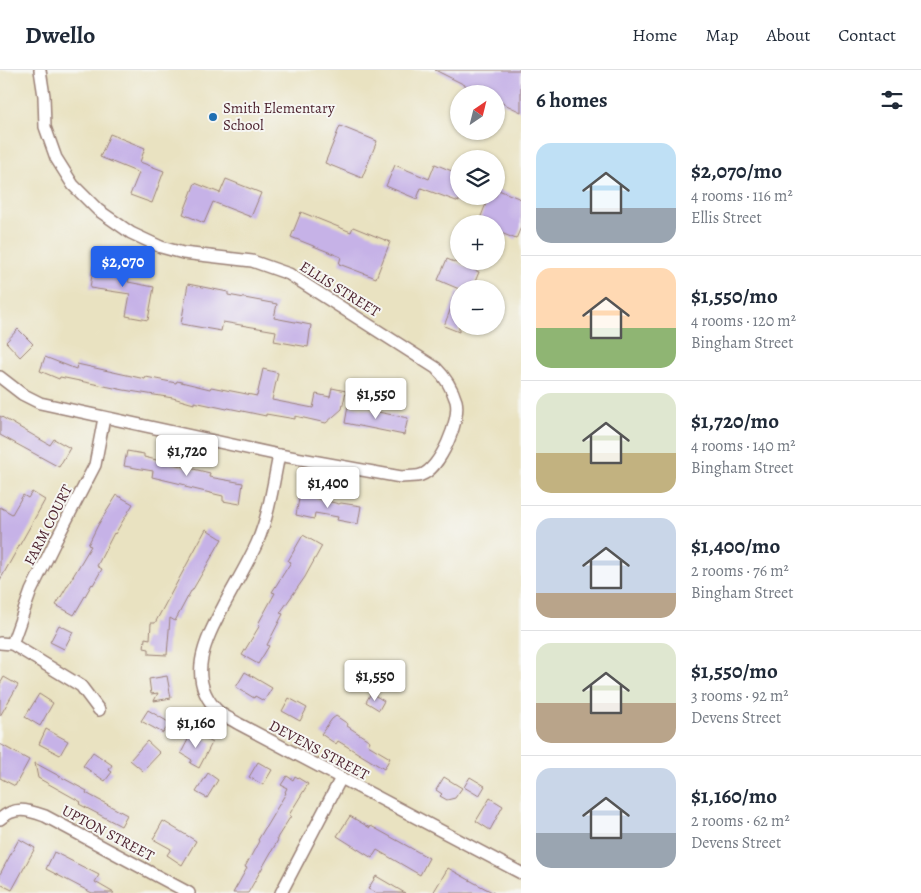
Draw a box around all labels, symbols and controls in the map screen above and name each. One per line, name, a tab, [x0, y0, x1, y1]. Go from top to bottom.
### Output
text: Dwello	[25, 19, 95, 51]
text: Home	[632, 23, 677, 47]
text: Map	[705, 23, 738, 47]
text: About	[766, 23, 810, 47]
text: Contact	[838, 23, 896, 47]
north arrow	[450, 85, 505, 140]
map controls	[450, 85, 505, 335]
text: 6 homes	[536, 86, 608, 114]
icon: filters	[878, 86, 906, 114]
place label: Smith Elementary School	[223, 98, 335, 135]
marker: Smith Elementary School	[207, 111, 219, 123]
button: layers	[450, 150, 505, 205]
text: $2,070/mo	[691, 157, 782, 185]
icon: home	[576, 163, 636, 223]
text: 4 rooms · 116 m²	[691, 185, 793, 207]
text: Ellis Street	[691, 207, 762, 229]
button: +	[450, 215, 505, 270]
pin: $2,070	[82, 246, 164, 288]
text: $2,070	[102, 251, 144, 273]
street label: ELLIS STREET	[296, 256, 385, 322]
button: −	[450, 280, 505, 335]
text: $1,550/mo	[691, 282, 778, 310]
icon: home	[576, 288, 636, 348]
text: 4 rooms · 120 m²	[691, 310, 796, 332]
text: Bingham Street	[691, 332, 794, 354]
pin: $1,550	[335, 378, 417, 420]
text: $1,550	[356, 383, 396, 405]
text: $1,720/mo	[691, 407, 779, 435]
icon: home	[576, 413, 636, 473]
pin: $1,720	[146, 434, 228, 477]
text: 4 rooms · 140 m²	[691, 435, 796, 457]
text: $1,720	[167, 440, 207, 462]
text: Bingham Street	[691, 457, 794, 479]
pin: $1,400	[287, 466, 369, 509]
text: $1,400	[307, 472, 349, 494]
street label: FARM COURT	[19, 480, 77, 569]
text: $1,400/mo	[691, 532, 780, 560]
icon: home	[576, 538, 636, 598]
text: 2 rooms · 76 m²	[691, 560, 789, 582]
text: Bingham Street	[691, 582, 794, 604]
text: $1,550/mo	[691, 657, 778, 685]
pin: $1,550	[334, 660, 416, 702]
icon: home	[576, 663, 636, 723]
text: $1,550	[355, 665, 395, 687]
text: 3 rooms · 92 m²	[691, 685, 789, 707]
pin: $1,160	[155, 706, 237, 749]
text: Devens Street	[691, 707, 781, 729]
text: $1,160	[177, 712, 215, 734]
street label: DEVENS STREET	[266, 715, 373, 785]
text: $1,160/mo	[691, 782, 777, 810]
icon: home	[576, 788, 636, 848]
street label: UPTON STREET	[58, 800, 158, 866]
text: 2 rooms · 62 m²	[691, 810, 790, 832]
text: Devens Street	[691, 832, 781, 854]

